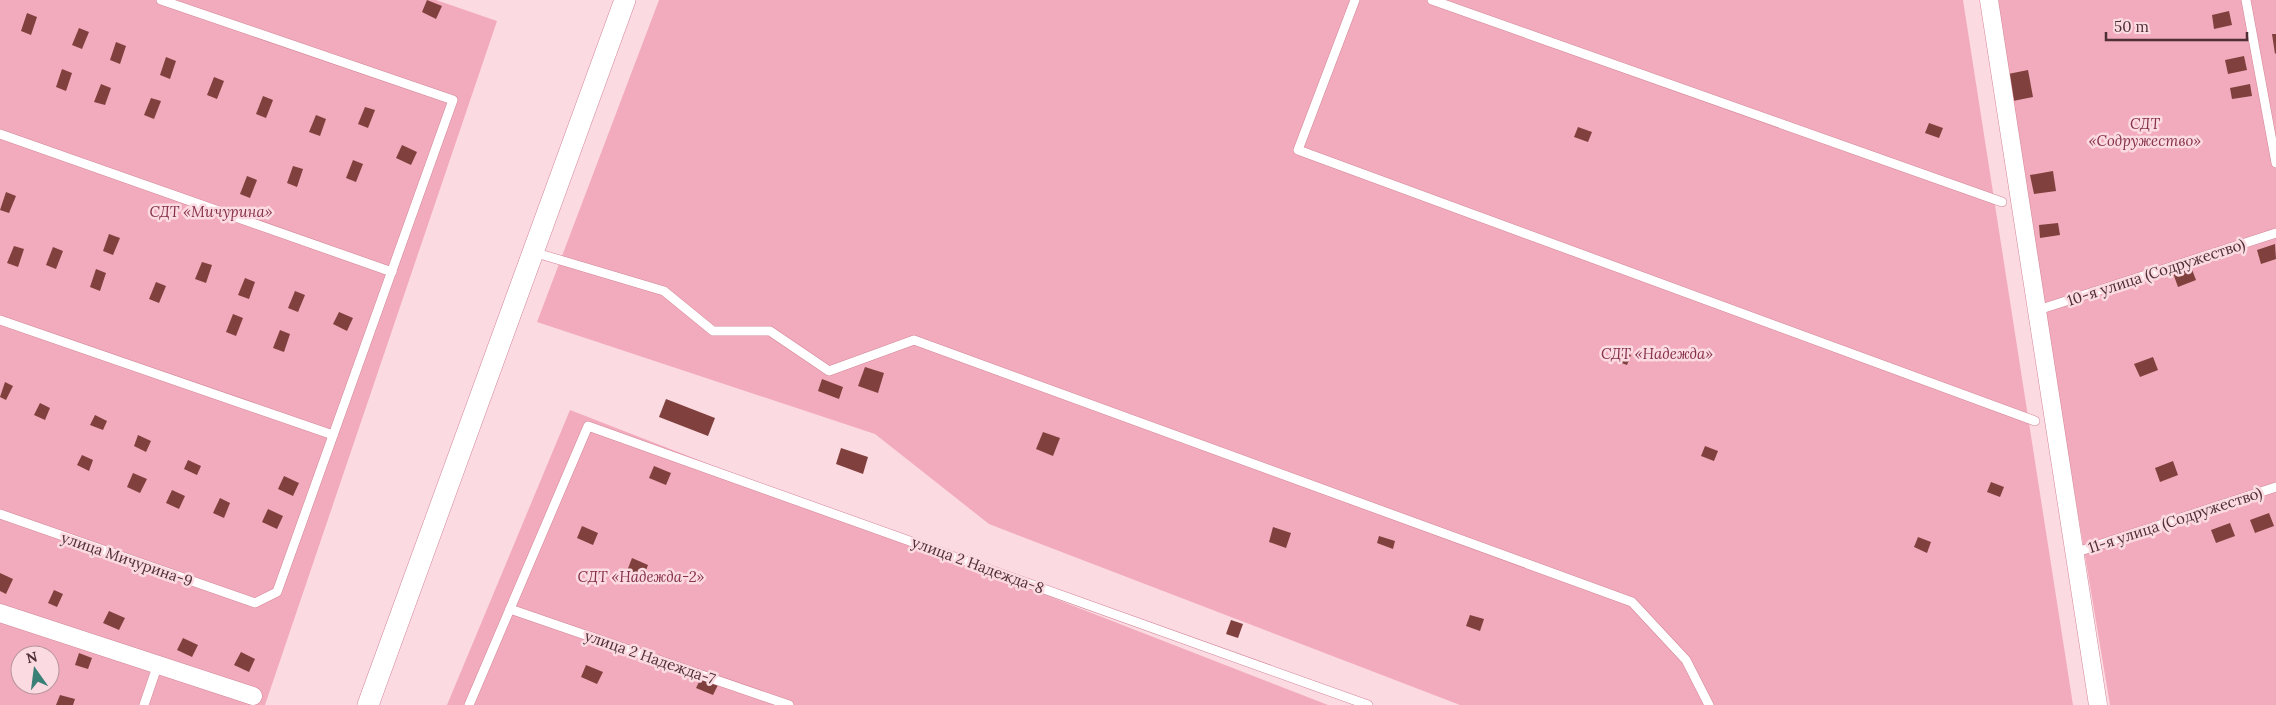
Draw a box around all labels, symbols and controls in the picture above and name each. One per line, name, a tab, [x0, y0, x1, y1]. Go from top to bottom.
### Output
scale bar	[2106, 10, 2247, 42]
text: 50 m	[2114, 17, 2149, 36]
park label: СДТ «Содружество»	[2089, 114, 2201, 150]
park label: СДТ «Мичурина»	[149, 202, 273, 221]
street label: 10-я улица (Содружество)	[2065, 234, 2248, 311]
park label: СДТ «Надежда»	[1601, 344, 1713, 363]
street label: 11-я улица (Содружество)	[2086, 483, 2265, 558]
street label: улица Мичурина-9	[59, 528, 195, 590]
street label: улица 2 Надежда-8	[909, 532, 1047, 598]
park label: СДТ «Надежда-2»	[578, 567, 705, 586]
street label: улица 2 Надежда-7	[582, 626, 718, 688]
north arrow	[10, 645, 60, 695]
text: N	[24, 647, 39, 667]

